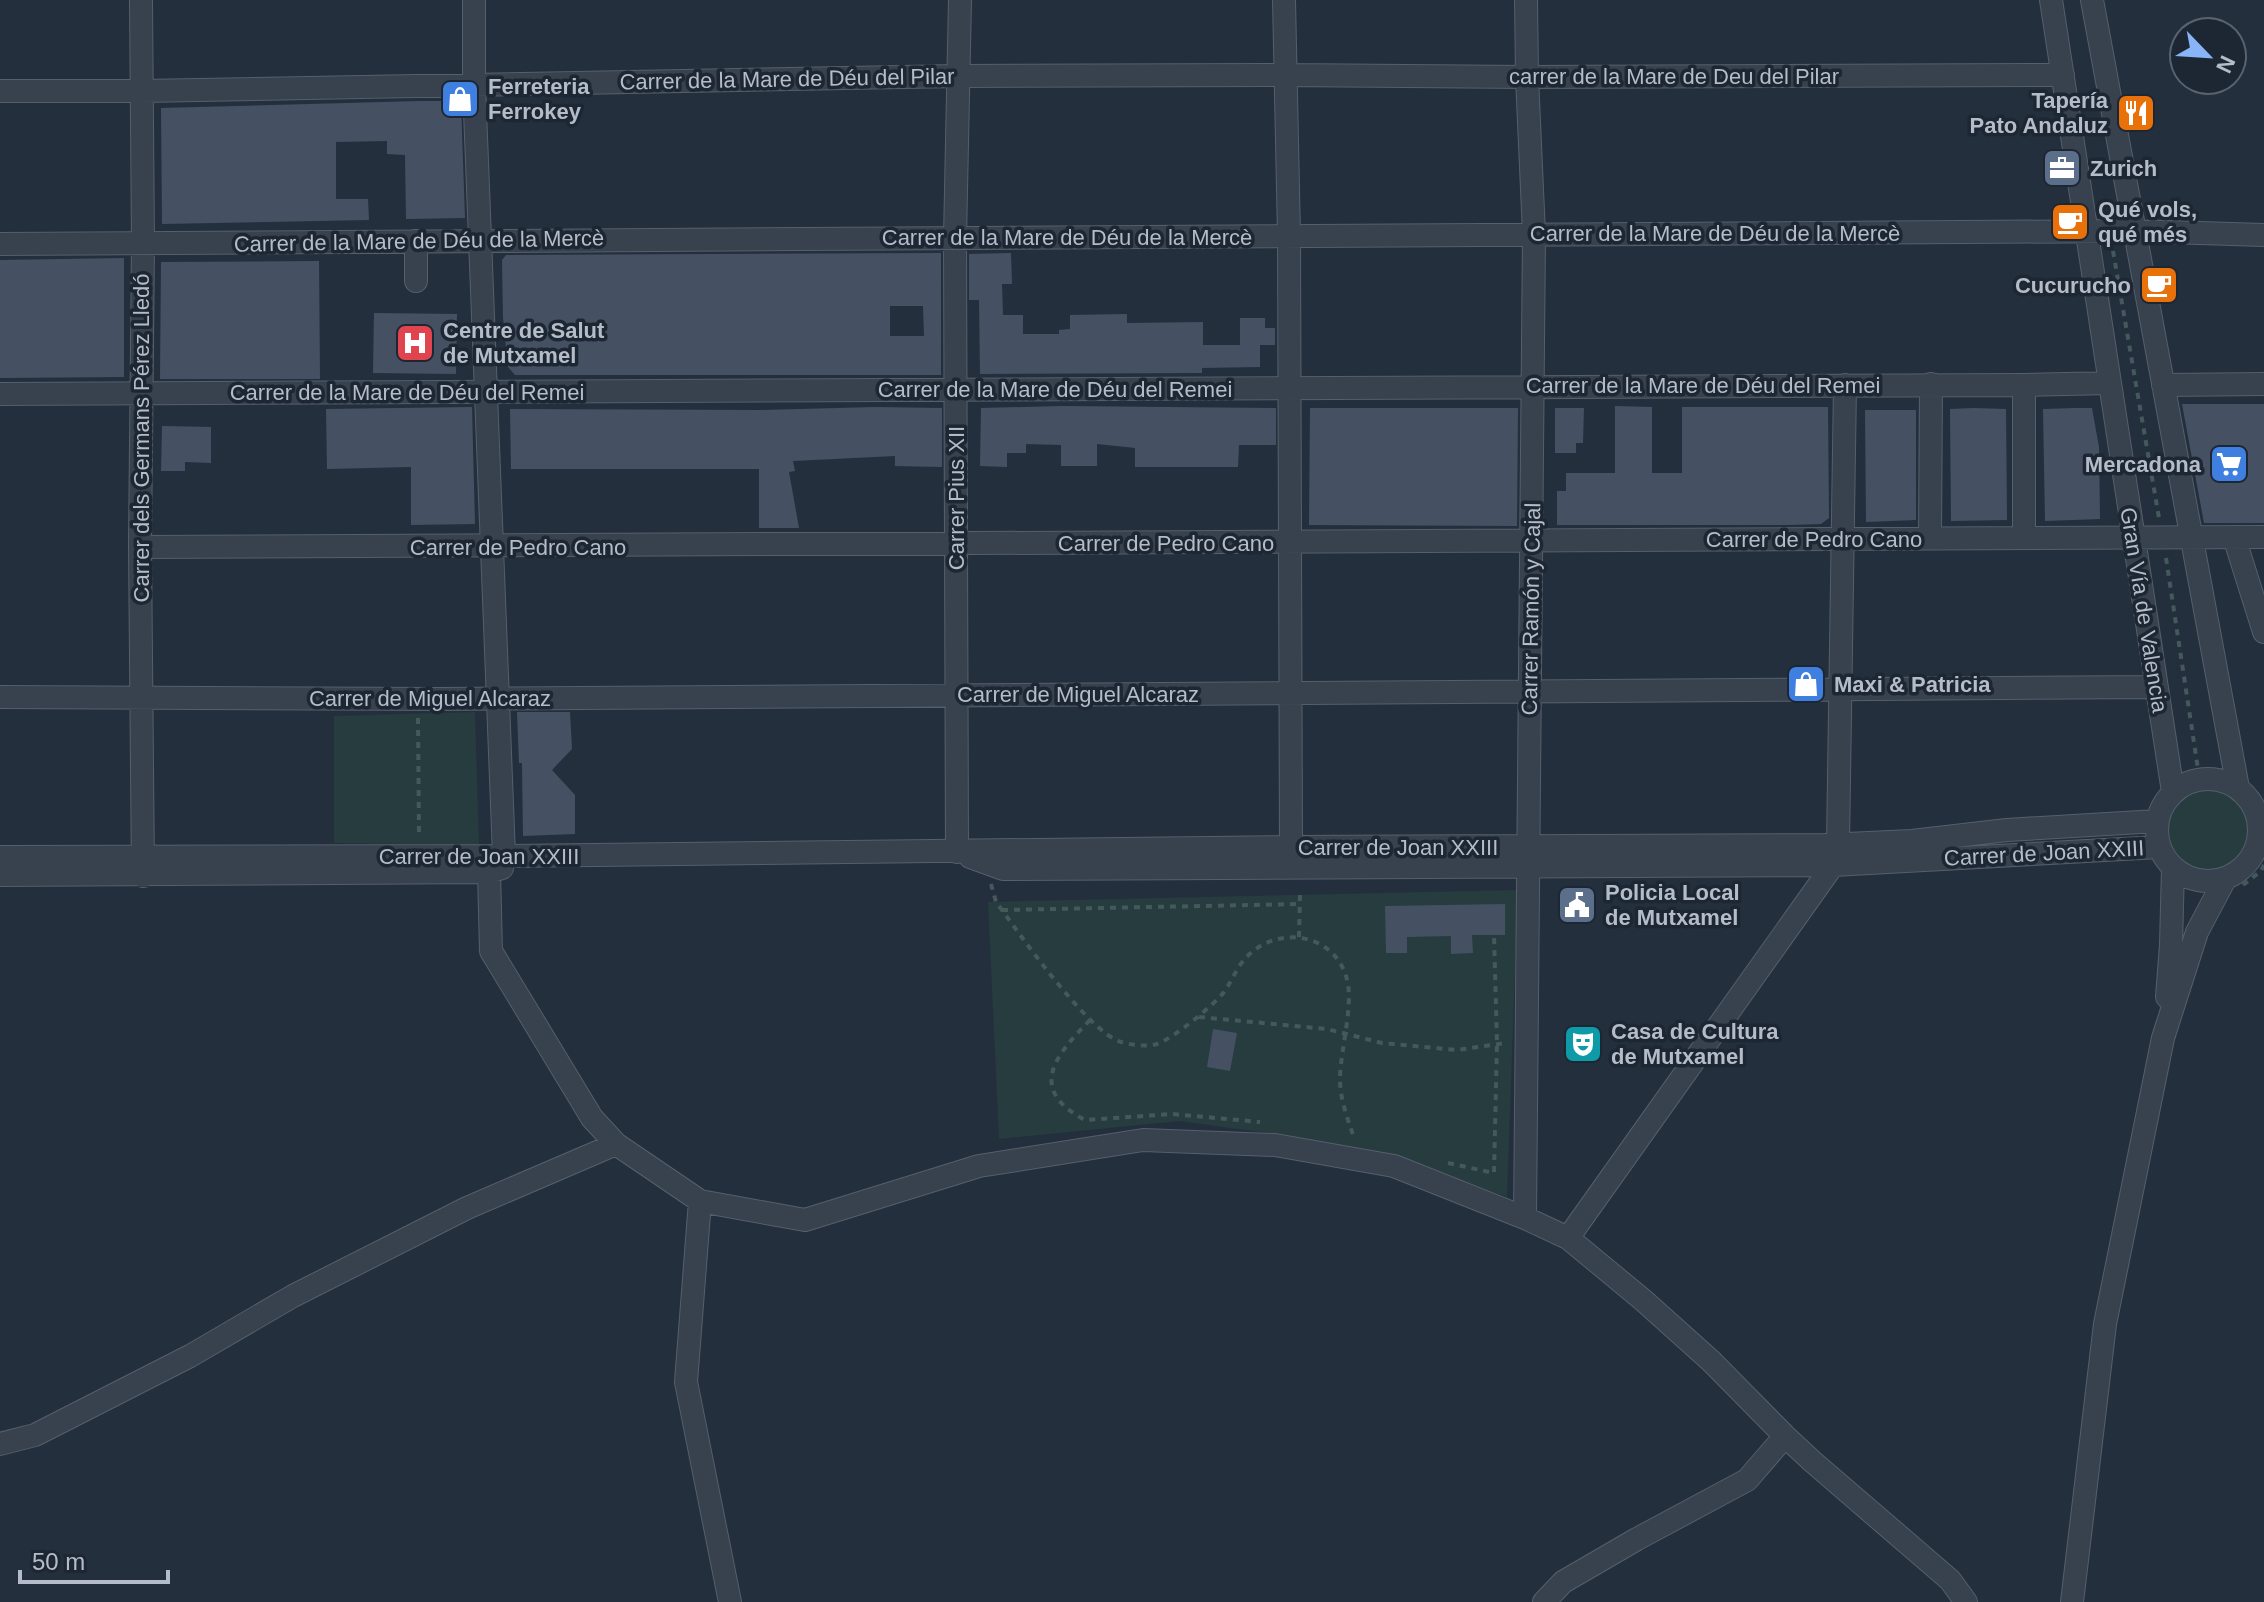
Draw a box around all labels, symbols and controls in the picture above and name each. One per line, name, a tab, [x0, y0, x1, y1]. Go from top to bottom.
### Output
north arrow	[2168, 16, 2248, 96]
text: N	[2211, 52, 2240, 77]
street label: Carrer de la Mare de Déu del Pilar	[619, 64, 955, 94]
street label: carrer de la Mare de Deu del Pilar	[1509, 64, 1839, 89]
place label: Ferreteria Ferrokey	[488, 74, 590, 124]
shop icon: Ferreteria Ferrokey	[439, 78, 481, 120]
place label: Tapería Pato Andaluz	[1969, 88, 2109, 138]
restaurant icon: Tapería Pato Andaluz	[2115, 92, 2157, 134]
office icon: Zurich	[2041, 147, 2083, 189]
place label: Zurich	[2090, 156, 2157, 181]
place label: Qué vols, qué més	[2098, 197, 2197, 247]
cafe icon: Qué vols, qué més	[2049, 201, 2091, 243]
street label: Carrer de la Mare de Déu de la Mercè	[1530, 221, 1900, 246]
street label: Carrer de la Mare de Déu de la Mercè	[234, 225, 604, 257]
street label: Carrer de la Mare de Déu de la Mercè	[882, 225, 1252, 250]
cafe icon: Cucurucho	[2138, 264, 2180, 306]
place label: Cucurucho	[2015, 273, 2131, 298]
street label: Carrer dels Germans Pérez Lledó	[129, 274, 154, 602]
place label: Centre de Salut de Mutxamel	[443, 318, 605, 368]
hospital icon: Centre de Salut de Mutxamel	[394, 322, 436, 364]
street label: Carrer de la Mare de Déu del Remei	[1526, 373, 1880, 398]
street label: Carrer de la Mare de Déu del Remei	[878, 377, 1232, 402]
street label: Carrer de la Mare de Déu del Remei	[230, 380, 584, 405]
street label: Carrer Pius XII	[944, 426, 969, 570]
supermarket icon: Mercadona	[2208, 443, 2250, 485]
place label: Mercadona	[2085, 452, 2202, 477]
street label: Carrer Ramón y Cajal	[1517, 502, 1545, 716]
street label: Gran Vía de Valencia	[2115, 506, 2173, 715]
street label: Carrer de Pedro Cano	[1706, 527, 1922, 552]
street label: Carrer de Pedro Cano	[1058, 531, 1274, 556]
street label: Carrer de Pedro Cano	[410, 535, 626, 560]
shop icon: Maxi & Patricia	[1785, 663, 1827, 705]
place label: Maxi & Patricia	[1834, 672, 1991, 697]
street label: Carrer de Miguel Alcaraz	[957, 682, 1199, 707]
street label: Carrer de Miguel Alcaraz	[309, 686, 551, 711]
street label: Carrer de Joan XXIII	[1298, 835, 1498, 860]
street label: Carrer de Joan XXIII	[1943, 835, 2145, 871]
street label: Carrer de Joan XXIII	[379, 844, 579, 869]
place label: Policia Local de Mutxamel	[1605, 880, 1740, 930]
public building icon: Policia Local de Mutxamel	[1556, 884, 1598, 926]
place label: Casa de Cultura de Mutxamel	[1611, 1019, 1779, 1069]
theatre icon: Casa de Cultura de Mutxamel	[1562, 1023, 1604, 1065]
scale bar	[20, 1534, 168, 1584]
text: 50 m	[32, 1548, 85, 1575]

